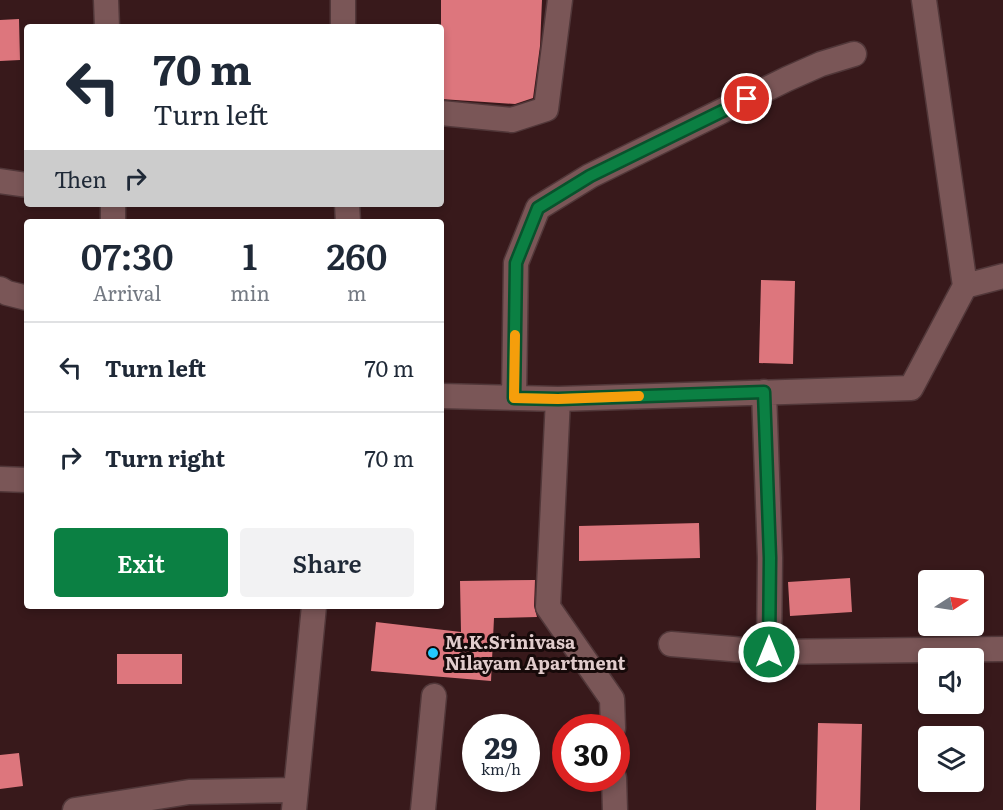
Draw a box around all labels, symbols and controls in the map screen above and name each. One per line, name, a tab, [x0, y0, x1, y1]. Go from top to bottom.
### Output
text: 70 m	[153, 36, 252, 98]
icon: left	[54, 48, 132, 126]
pin	[721, 73, 772, 124]
icon: arrive	[730, 82, 763, 115]
text: Turn left	[153, 93, 268, 133]
text: Then	[54, 162, 107, 195]
icon: right	[119, 162, 152, 195]
text: 07:30	[81, 228, 174, 281]
text: 1	[243, 228, 257, 281]
text: 260	[326, 228, 387, 281]
text: Arrival	[93, 277, 161, 307]
text: min	[230, 277, 270, 307]
text: m	[347, 277, 367, 307]
icon: left	[54, 351, 87, 384]
text: Turn left	[105, 351, 206, 384]
text: 70 m	[364, 351, 414, 384]
icon: right	[54, 441, 87, 474]
text: Turn right	[105, 441, 225, 474]
text: 70 m	[364, 441, 414, 474]
button: Exit	[54, 528, 228, 597]
button: Share	[240, 528, 414, 597]
north arrow	[918, 570, 984, 636]
map controls	[918, 570, 984, 792]
position arrow	[737, 620, 801, 684]
place label: M.K.Srinivasa Nilayam Apartment	[445, 628, 625, 676]
marker: M.K.Srinivasa Nilayam Apartment	[426, 646, 440, 660]
button: sound	[918, 648, 984, 714]
speed limit sign: 30	[552, 714, 630, 792]
text: 29	[484, 724, 518, 768]
button: layers	[918, 726, 984, 792]
text: km/h	[481, 757, 521, 780]

